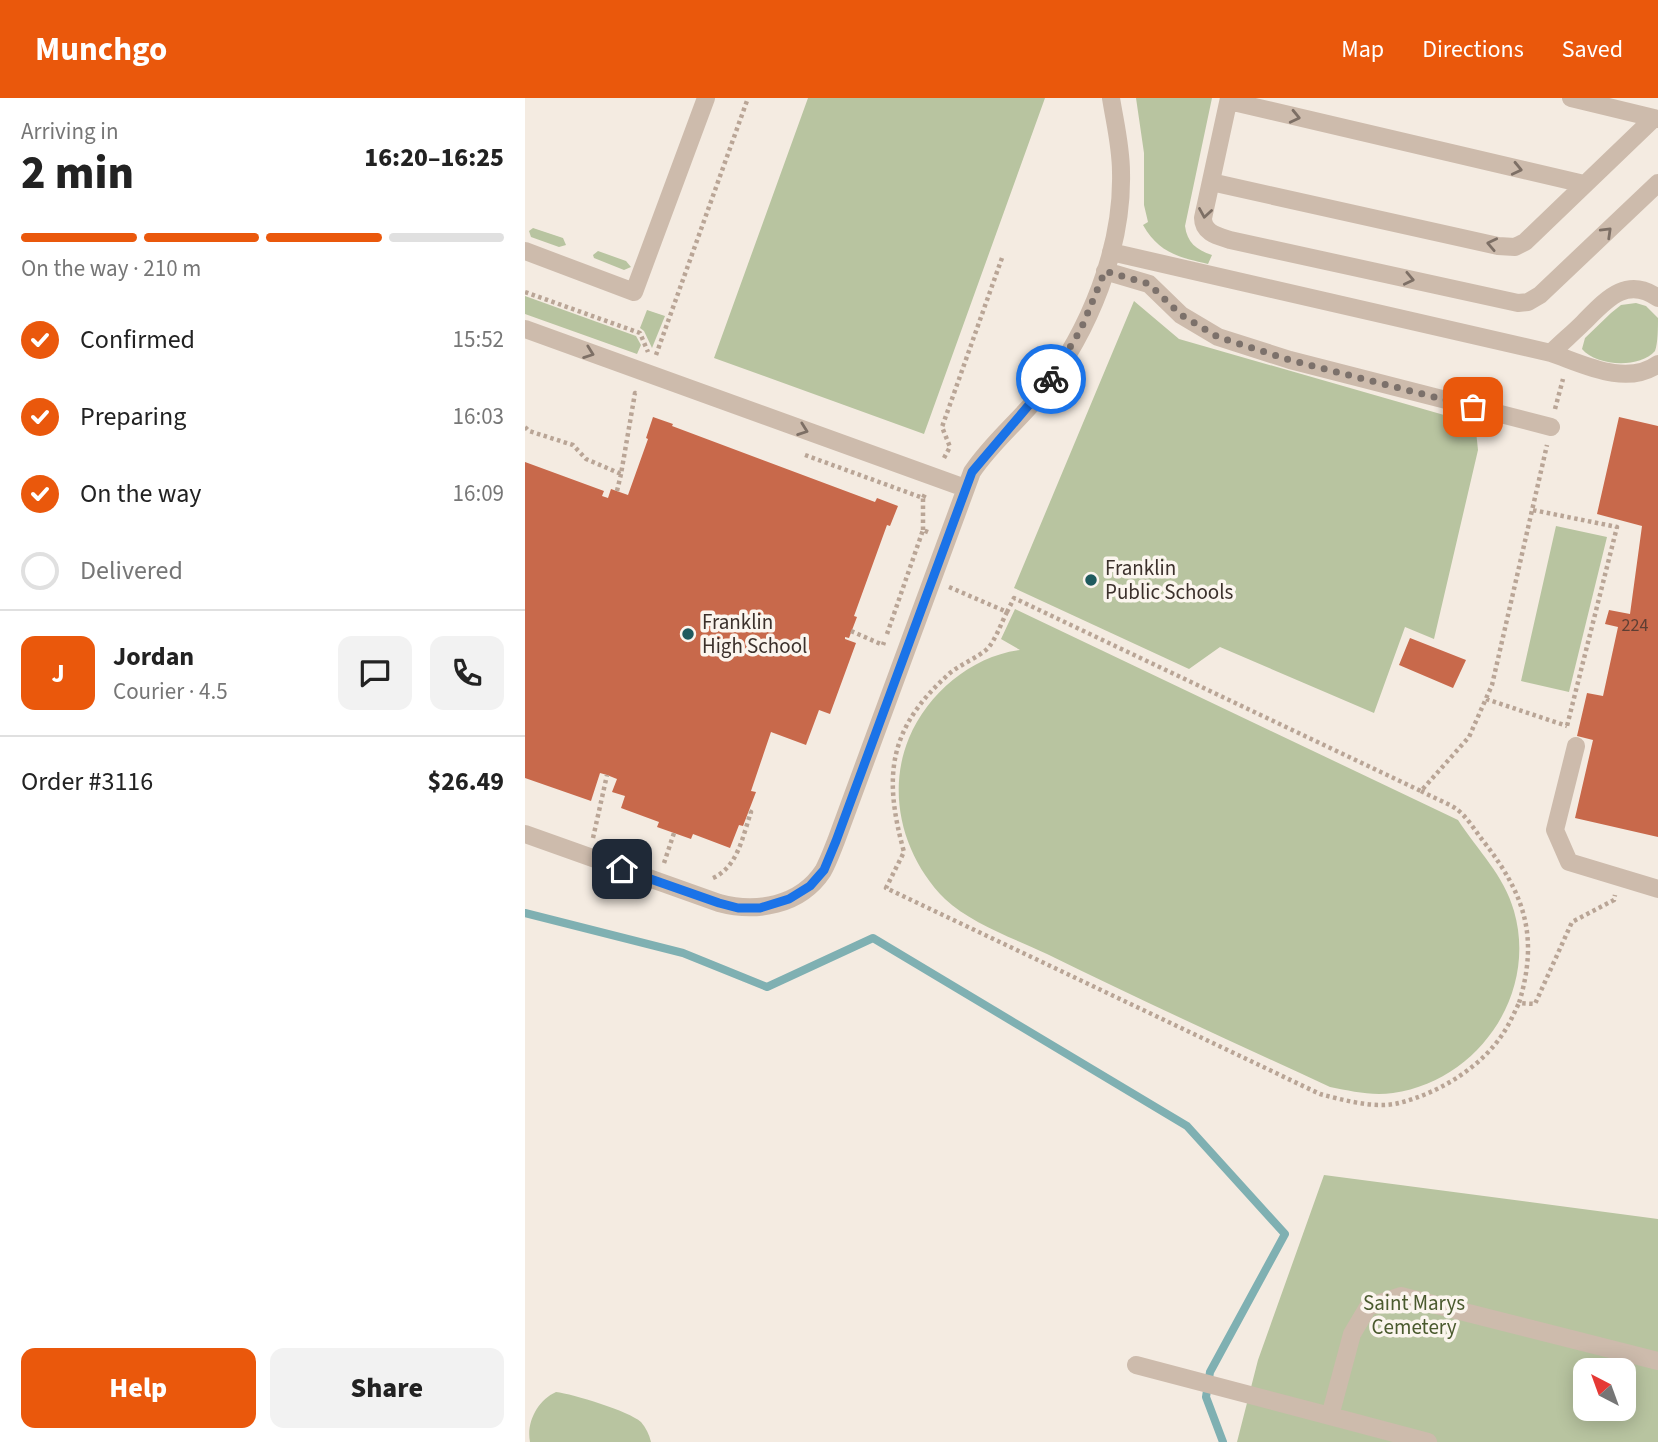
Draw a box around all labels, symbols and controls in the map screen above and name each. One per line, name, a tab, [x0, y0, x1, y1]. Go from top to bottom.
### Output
text: Munchgo	[35, 26, 167, 73]
text: Map	[1341, 32, 1384, 67]
text: Directions	[1422, 32, 1524, 67]
text: Saved	[1562, 32, 1623, 67]
one-way arrow	[1289, 109, 1301, 123]
text: Arriving in	[21, 115, 119, 148]
text: 16:20–16:25	[364, 139, 504, 176]
text: 2 min	[21, 141, 134, 206]
one-way arrow	[1511, 160, 1523, 175]
one-way arrow	[1198, 207, 1213, 219]
one-way arrow	[1599, 228, 1612, 241]
one-way arrow	[1486, 238, 1498, 253]
text: On the way · 210 m	[21, 252, 201, 285]
one-way arrow	[1403, 271, 1415, 285]
icon: check	[21, 321, 59, 359]
text: Confirmed	[80, 321, 195, 358]
text: 15:52	[453, 323, 504, 356]
courier	[1016, 344, 1086, 414]
one-way arrow	[583, 345, 595, 359]
icon: bike	[1032, 360, 1070, 398]
pin	[1443, 377, 1503, 437]
icon: bag	[1454, 388, 1492, 426]
icon: check	[21, 398, 59, 436]
text: Preparing	[80, 398, 186, 435]
text: 16:03	[453, 400, 504, 433]
one-way arrow	[797, 422, 809, 436]
icon: check	[21, 475, 59, 513]
text: On the way	[80, 475, 201, 512]
text: 16:09	[453, 477, 504, 510]
text: Delivered	[80, 552, 183, 589]
place label: Franklin Public Schools	[1105, 553, 1234, 607]
marker: Franklin Public Schools	[1083, 572, 1099, 588]
place label: Franklin High School	[702, 607, 807, 661]
house number: 224	[1622, 613, 1648, 638]
marker: Franklin High School	[680, 626, 696, 642]
button: chat	[338, 636, 412, 710]
button: phone	[430, 636, 504, 710]
text: Jordan	[113, 638, 194, 675]
text: J	[51, 655, 65, 692]
text: Courier · 4.5	[113, 675, 228, 708]
text: Order #3116	[21, 763, 153, 800]
text: $26.49	[428, 763, 504, 800]
pin	[592, 839, 652, 899]
icon: home	[603, 850, 641, 888]
park label: Saint Marys Cemetery	[1363, 1288, 1465, 1342]
button: Help	[21, 1348, 256, 1428]
button: Share	[270, 1348, 504, 1428]
north arrow	[1573, 1358, 1636, 1421]
map controls	[1573, 1358, 1636, 1421]

